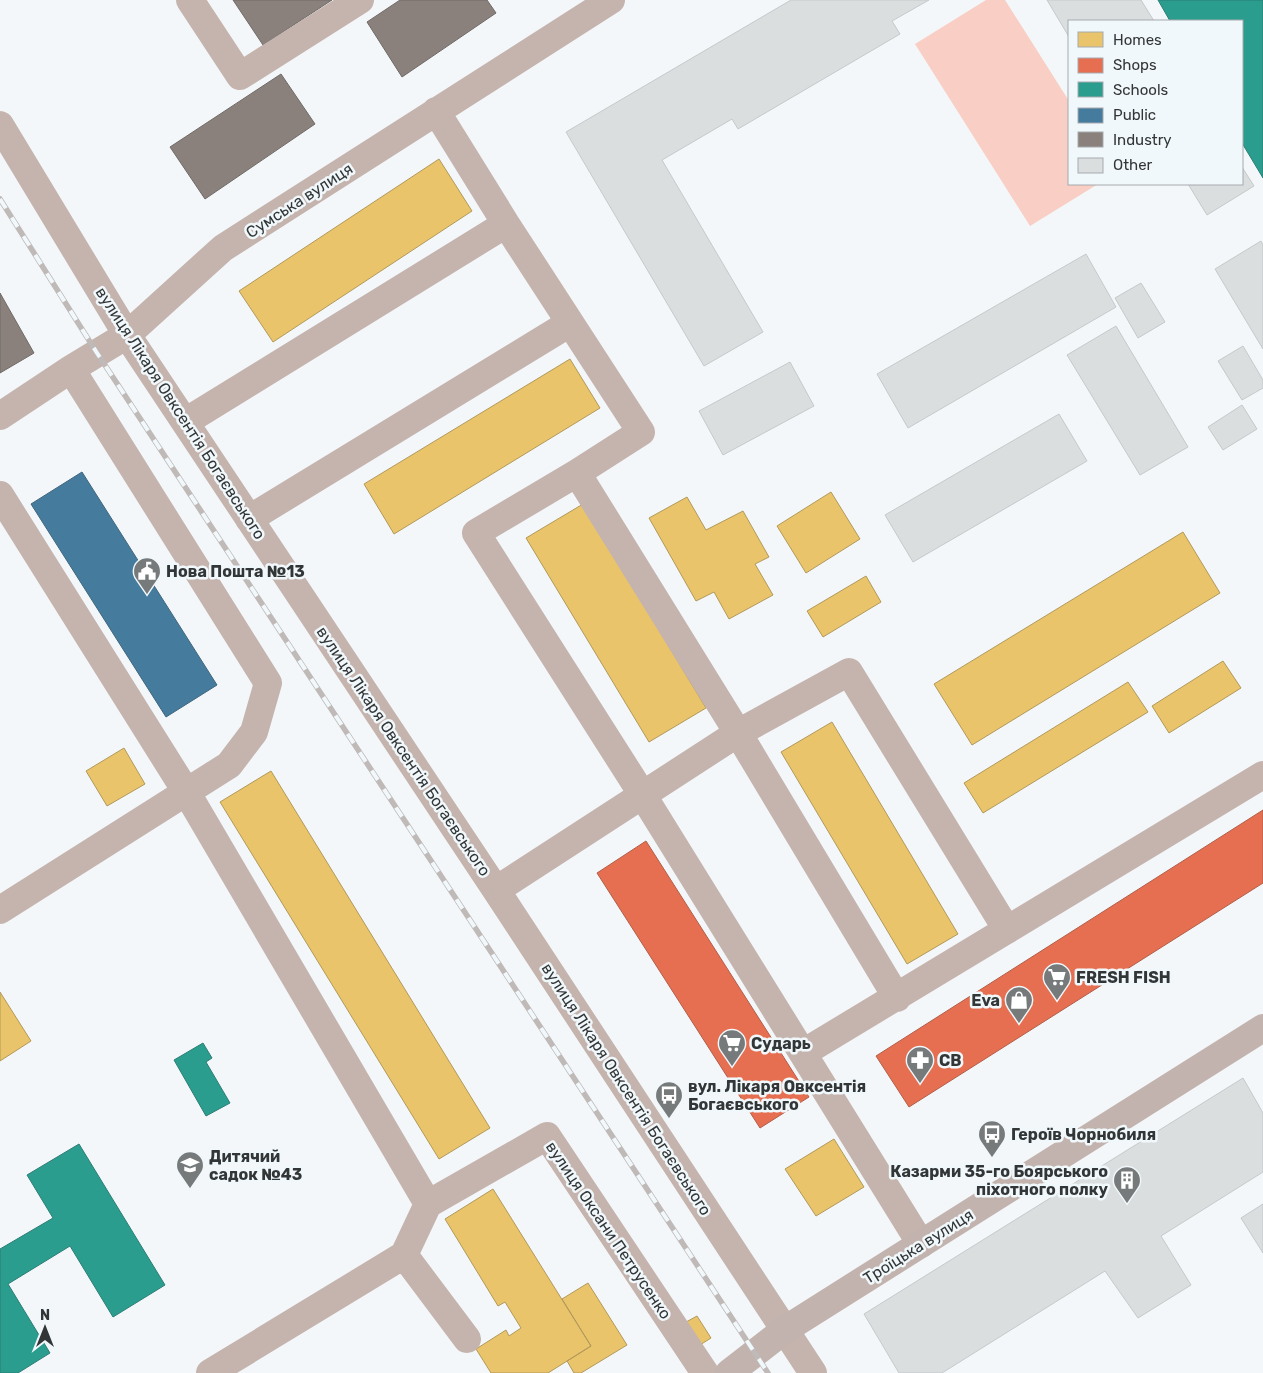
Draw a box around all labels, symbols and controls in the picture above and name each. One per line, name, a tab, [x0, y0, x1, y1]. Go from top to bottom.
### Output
legend	[1068, 20, 1243, 185]
text: Homes	[1113, 31, 1162, 49]
text: Shops	[1113, 56, 1157, 74]
text: Schools	[1113, 81, 1169, 99]
text: Public	[1113, 106, 1156, 124]
text: Industry	[1113, 131, 1172, 149]
text: Other	[1113, 156, 1153, 174]
street label: Сумська вулиця	[242, 159, 356, 242]
street label: вулиця Лікаря Овксентія Богаєвського	[92, 284, 269, 543]
public building icon: Нова Пошта №13	[132, 556, 162, 595]
place label: Нова Пошта №13	[166, 562, 305, 581]
street label: вулиця Лікаря Овксентія Богаєвського	[313, 623, 494, 880]
street label: вулиця Лікаря Овксентія Богаєвського	[538, 960, 715, 1219]
supermarket icon: FRESH FISH	[1042, 962, 1072, 1001]
place label: FRESH FISH	[1076, 968, 1171, 987]
shop icon: Eva	[1004, 985, 1034, 1024]
place label: Eva	[971, 991, 1000, 1010]
supermarket icon: Сударь	[717, 1028, 747, 1067]
place label: Сударь	[751, 1034, 811, 1053]
pharmacy icon: СВ	[905, 1045, 935, 1084]
place label: СВ	[939, 1051, 962, 1070]
place label: вул. Лікаря Овксентія Богаєвського	[688, 1077, 866, 1114]
bus stop icon: вул. Лікаря Овксентія Богаєвського	[654, 1080, 684, 1119]
bus stop icon: Героїв Чорнобиля	[977, 1119, 1007, 1158]
place label: Героїв Чорнобиля	[1011, 1125, 1156, 1144]
street label: вулиця Оксани Петрусенко	[542, 1138, 675, 1323]
place label: Дитячий садок №43	[209, 1147, 302, 1184]
school or university icon: Дитячий садок №43	[175, 1150, 205, 1189]
place label: Казарми 35-го Боярського піхотного полку	[890, 1162, 1108, 1199]
building icon: Казарми 35-го Боярського піхотного полку	[1112, 1165, 1142, 1204]
street label: Троїцька вулиця	[860, 1205, 977, 1288]
north arrow	[20, 1303, 70, 1353]
text: N	[40, 1307, 50, 1324]

